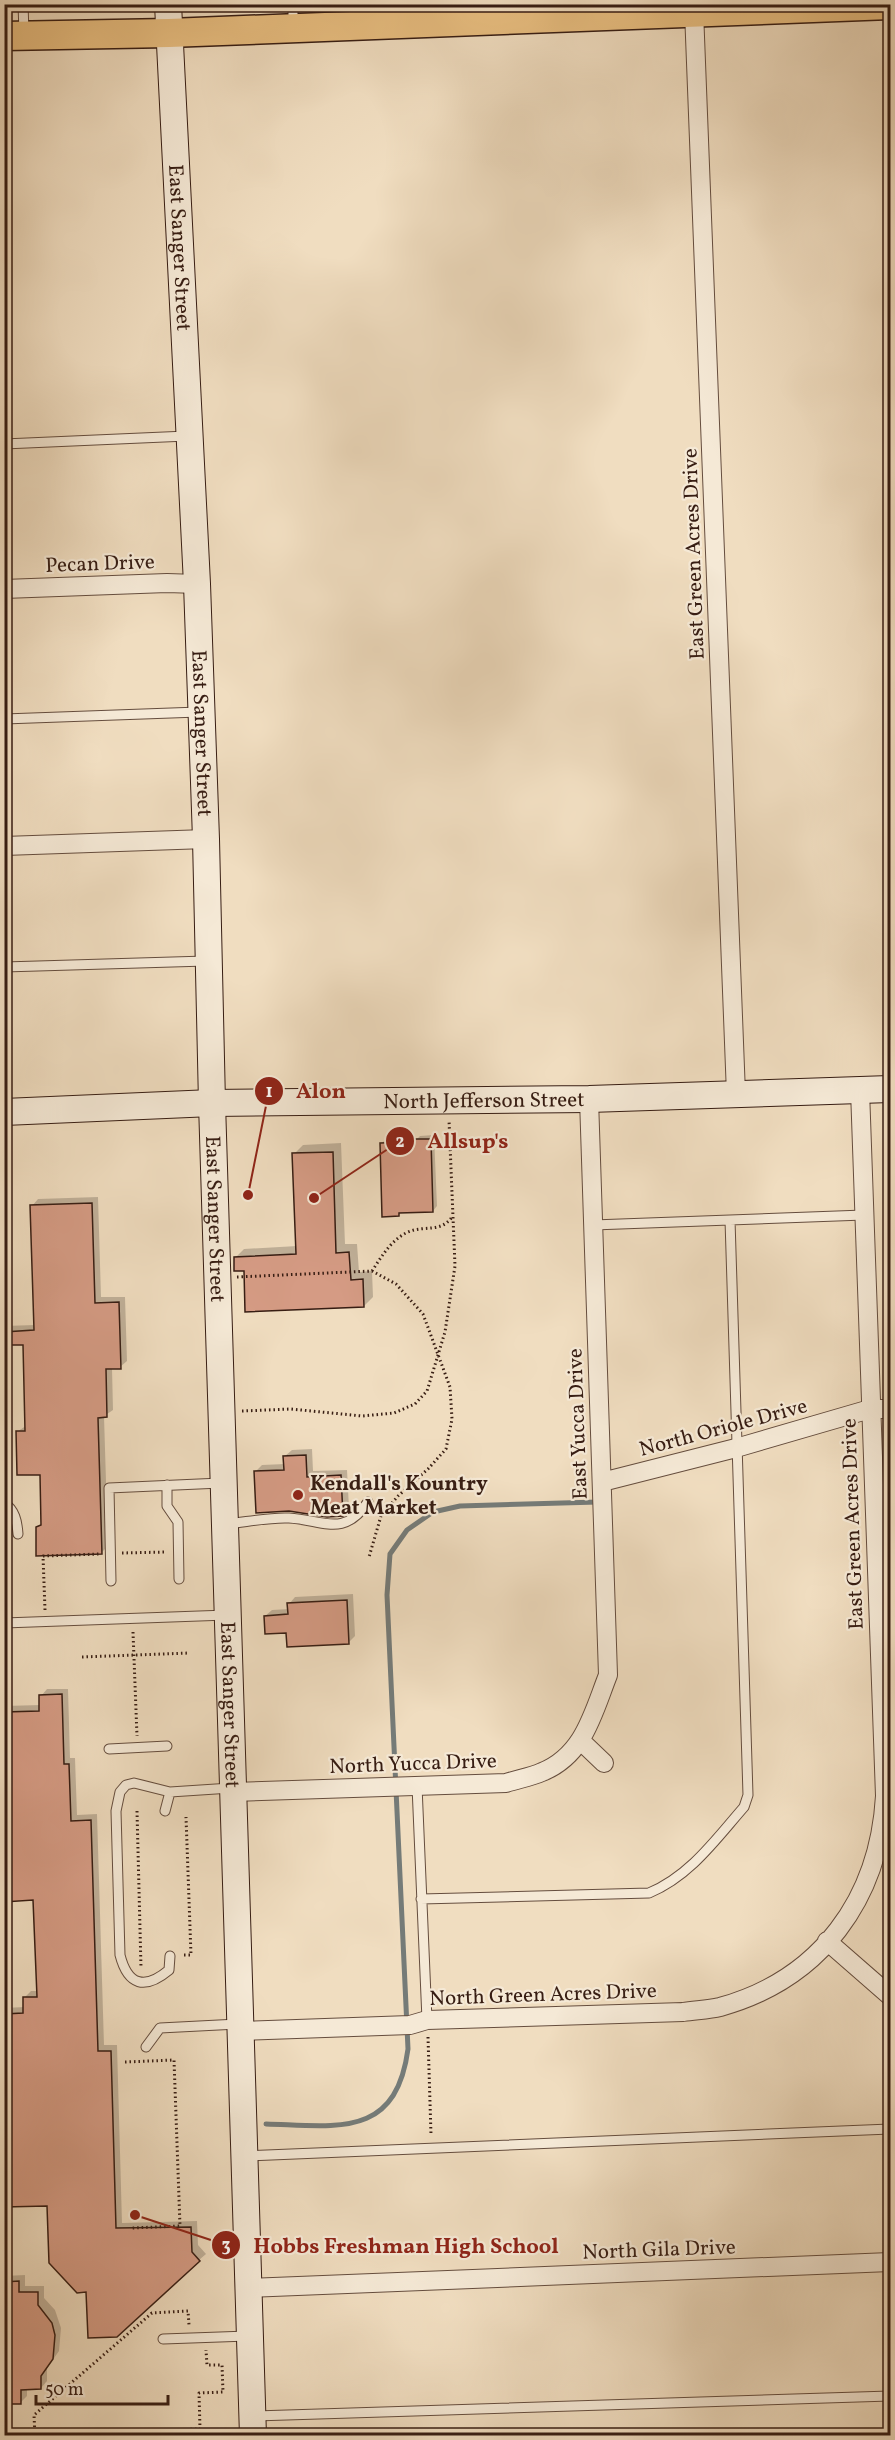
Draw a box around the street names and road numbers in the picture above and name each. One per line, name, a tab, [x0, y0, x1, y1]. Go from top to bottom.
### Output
street label: East Sanger Street	[160, 164, 197, 332]
street label: East Green Acres Drive	[676, 448, 713, 660]
street label: Pecan Drive	[45, 548, 155, 581]
street label: East Sanger Street	[183, 649, 218, 817]
street label: North Jefferson Street	[383, 1086, 585, 1117]
street label: East Sanger Street	[197, 1135, 231, 1303]
street label: East Yucca Drive	[561, 1348, 596, 1500]
street label: North Oriole Drive	[636, 1392, 811, 1465]
street label: East Green Acres Drive	[835, 1418, 872, 1630]
street label: East Sanger Street	[212, 1621, 246, 1789]
street label: North Yucca Drive	[329, 1747, 497, 1782]
street label: North Green Acres Drive	[429, 1977, 657, 2014]
street label: North Gila Drive	[582, 2233, 736, 2268]

